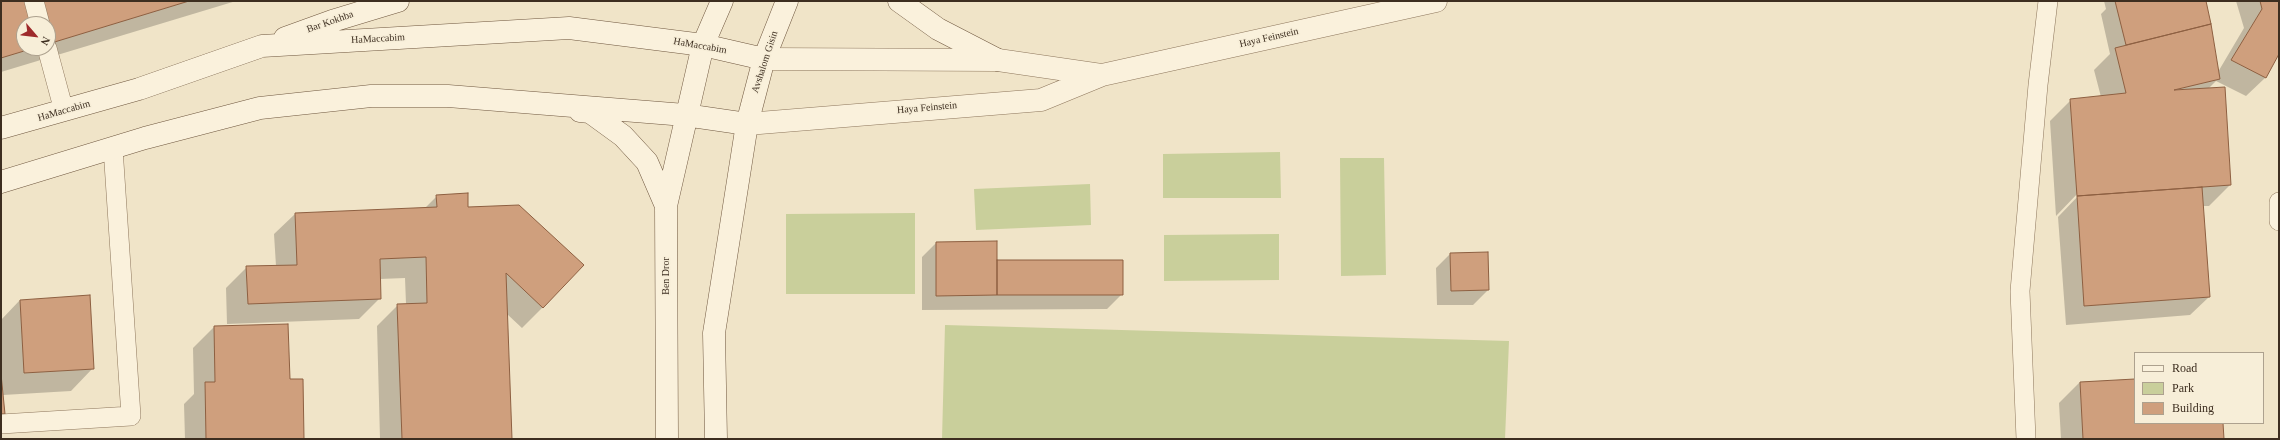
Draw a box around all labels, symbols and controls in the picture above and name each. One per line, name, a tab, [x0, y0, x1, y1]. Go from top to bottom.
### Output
street label: Bar Kokhba	[305, 8, 355, 36]
north arrow	[16, 16, 56, 56]
street label: Haya Feinstein	[1238, 25, 1300, 51]
street label: Avshalom Gisin	[749, 29, 781, 95]
street label: HaMaccabim	[351, 32, 405, 46]
text: N	[39, 35, 53, 47]
street label: HaMaccabim	[672, 35, 728, 57]
street label: HaMaccabim	[36, 98, 92, 124]
street label: Haya Feinstein	[896, 99, 958, 117]
street label: Ben Dror	[660, 257, 672, 295]
legend	[2134, 352, 2264, 424]
text: Road	[2172, 361, 2197, 375]
text: Park	[2172, 381, 2194, 395]
text: Building	[2172, 401, 2214, 415]

